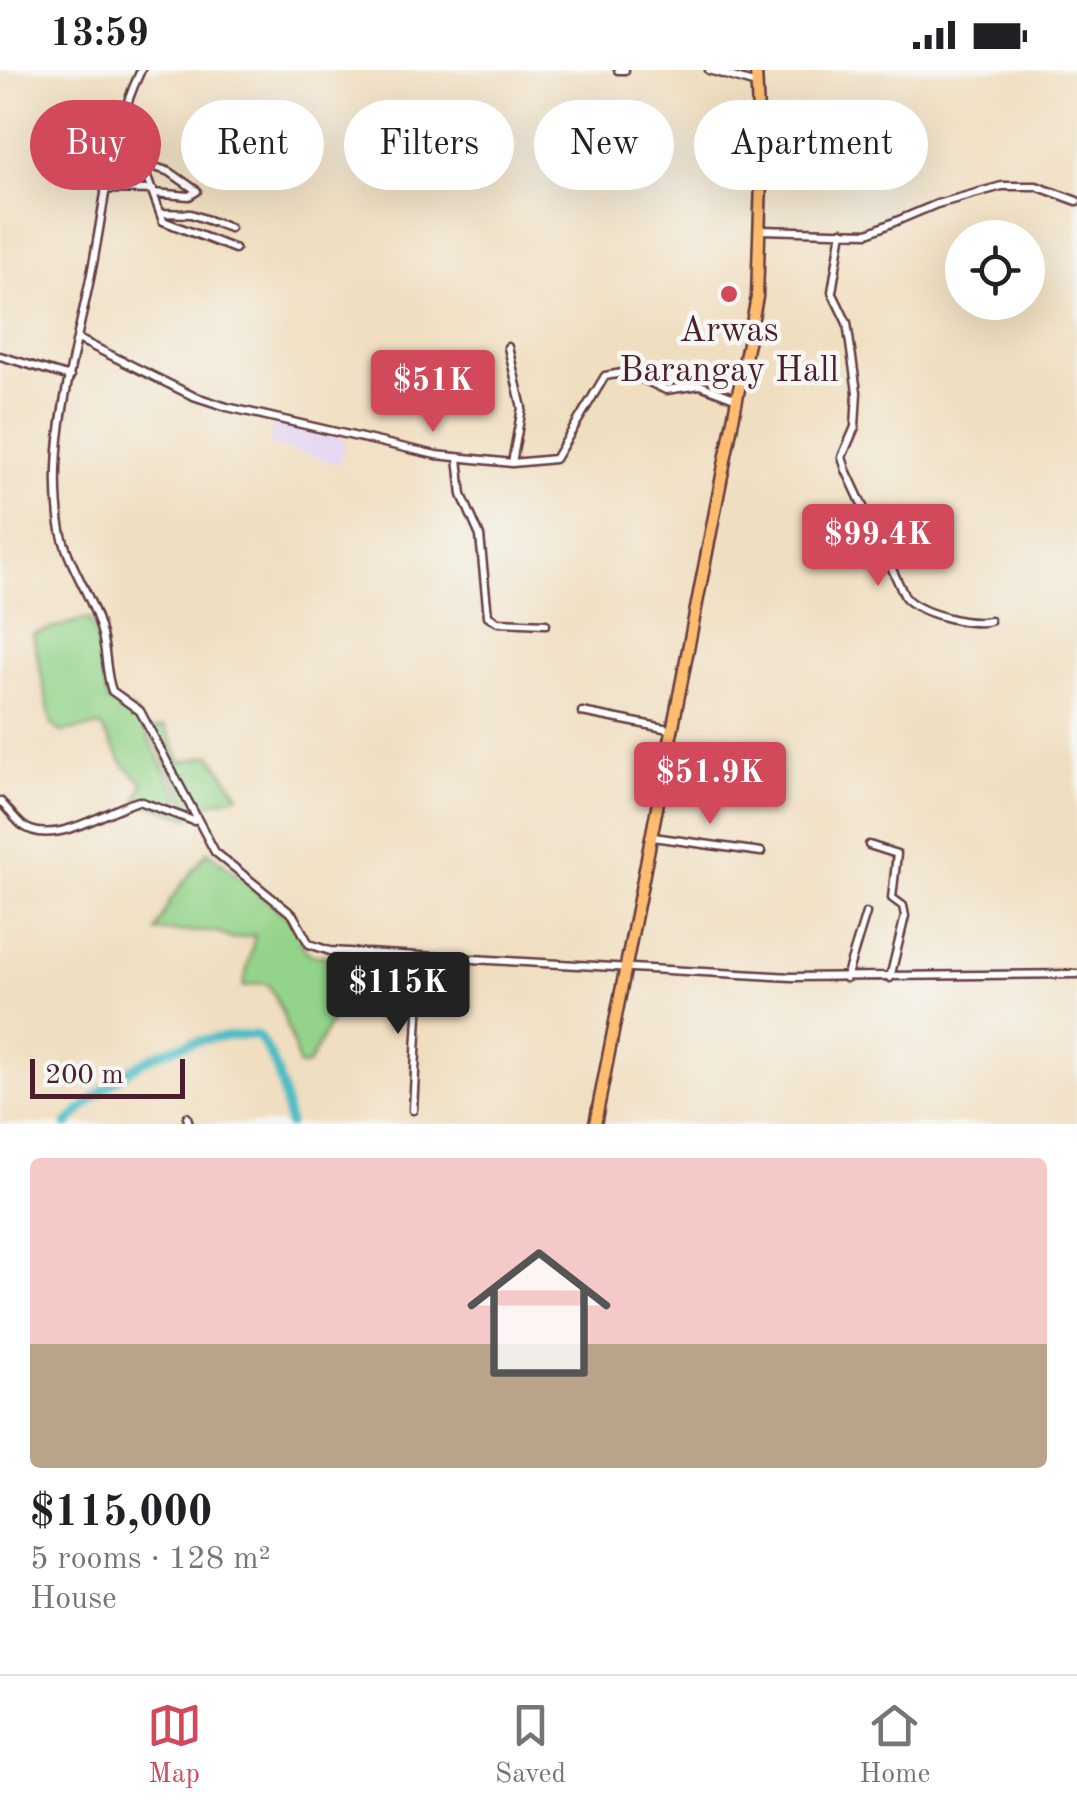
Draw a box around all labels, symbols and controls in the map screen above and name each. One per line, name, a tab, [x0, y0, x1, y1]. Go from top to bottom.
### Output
text: 13:59	[50, 16, 149, 54]
chip: Buy	[30, 100, 161, 190]
chip: Rent	[181, 100, 324, 190]
chip: Filters	[344, 100, 514, 190]
chip: New	[534, 100, 674, 190]
chip: Apartment	[694, 100, 928, 190]
map controls	[945, 220, 1045, 320]
button: locate	[945, 220, 1045, 320]
marker: Arwas Barangay Hall	[718, 283, 740, 305]
place label: Arwas Barangay Hall	[619, 314, 839, 389]
pin: $51K	[374, 350, 492, 435]
text: $51K	[393, 366, 473, 398]
pin: $99.4K	[797, 504, 959, 589]
text: $99.4K	[824, 520, 932, 552]
pin: $51.9K	[629, 742, 791, 827]
text: $51.9K	[656, 758, 764, 790]
pin: $115K	[328, 952, 468, 1037]
text: $115K	[349, 968, 447, 1000]
scale bar	[30, 1054, 185, 1098]
text: 200 m	[45, 1062, 124, 1090]
icon: home	[449, 1223, 629, 1403]
text: $115,000	[30, 1493, 212, 1535]
text: 5 rooms · 128 m²	[30, 1544, 271, 1576]
text: House	[30, 1584, 117, 1616]
tab: Map	[147, 1698, 202, 1793]
tab: Saved	[495, 1698, 566, 1793]
tab: Home	[859, 1698, 930, 1793]

